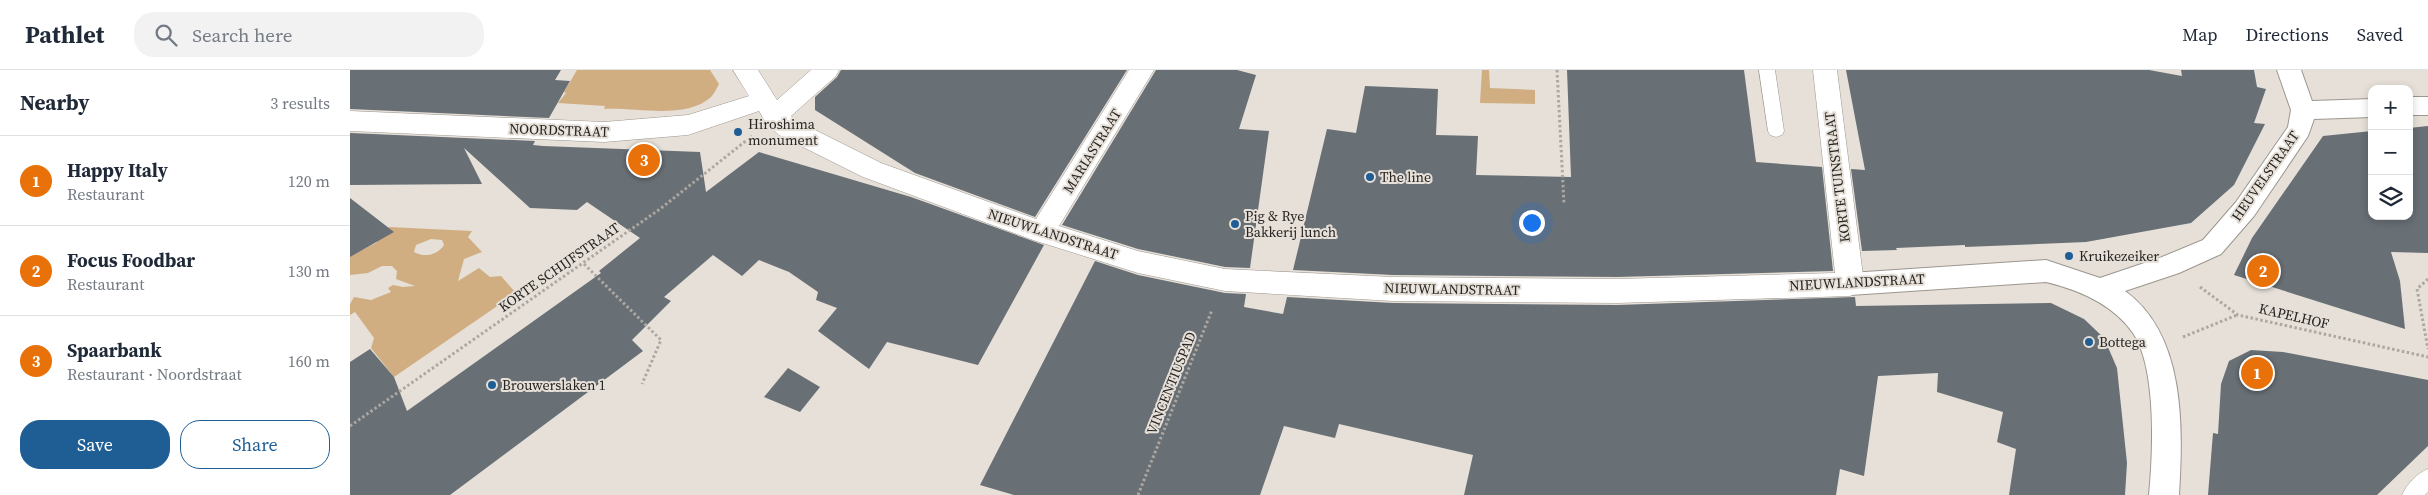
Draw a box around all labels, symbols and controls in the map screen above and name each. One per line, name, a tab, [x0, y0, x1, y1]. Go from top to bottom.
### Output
search box	[134, 12, 484, 57]
text: Pathlet	[25, 18, 104, 51]
icon: search	[152, 21, 180, 49]
text: Search here	[192, 22, 293, 48]
text: Map	[2182, 22, 2218, 47]
text: Directions	[2246, 22, 2329, 47]
text: Saved	[2357, 22, 2403, 47]
map controls	[2368, 85, 2413, 220]
button: +	[2368, 85, 2413, 130]
text: Nearby	[20, 88, 90, 117]
text: 3 results	[270, 92, 330, 114]
street label: MARIASTRAAT	[1058, 104, 1126, 197]
street label: KORTE TUINSTRAAT	[1819, 110, 1855, 244]
place label: Hiroshima monument	[748, 114, 818, 150]
street label: NOORDSTRAAT	[509, 118, 610, 142]
marker: Hiroshima monument	[732, 126, 744, 138]
street label: HEUVELSTRAAT	[2226, 126, 2304, 225]
button: −	[2368, 130, 2413, 175]
pin: 3	[628, 141, 660, 179]
text: Happy Italy	[67, 157, 168, 183]
place label: The line	[1380, 167, 1431, 187]
text: 1	[32, 170, 40, 192]
text: 120 m	[288, 170, 330, 192]
marker: The line	[1364, 171, 1376, 183]
button: layers	[2368, 175, 2413, 220]
text: Restaurant	[67, 183, 145, 205]
street label: NIEUWLANDSTRAAT	[985, 204, 1121, 265]
place label: Pig & Rye Bakkerij lunch	[1245, 206, 1336, 242]
your location	[1519, 210, 1545, 236]
street label: KORTE SCHIJFSTRAAT	[494, 217, 624, 316]
marker: Pig & Rye Bakkerij lunch	[1229, 218, 1241, 230]
place label: Kruikezeiker	[2079, 246, 2159, 266]
text: Focus Foodbar	[67, 247, 195, 273]
marker: Kruikezeiker	[2063, 250, 2075, 262]
pin: 2	[2247, 252, 2279, 290]
text: 2	[32, 260, 40, 282]
text: 130 m	[288, 260, 330, 282]
street label: NIEUWLANDSTRAAT	[1789, 268, 1926, 296]
text: Restaurant	[67, 273, 145, 295]
street label: NIEUWLANDSTRAAT	[1384, 278, 1521, 300]
street label: KAPELHOF	[2257, 298, 2331, 334]
street label: VINCENTIUSPAD	[1141, 329, 1201, 437]
place label: Bottega	[2099, 332, 2147, 352]
marker: Bottega	[2083, 336, 2095, 348]
text: Spaarbank	[67, 337, 162, 363]
text: 3	[32, 350, 40, 372]
text: 160 m	[288, 350, 330, 372]
pin: 1	[2241, 354, 2273, 392]
text: Restaurant · Noordstraat	[67, 363, 242, 385]
place label: Brouwerslaken 1	[502, 375, 606, 395]
marker: Brouwerslaken 1	[486, 379, 498, 391]
button: Save	[20, 420, 170, 469]
button: Share	[180, 420, 330, 469]

